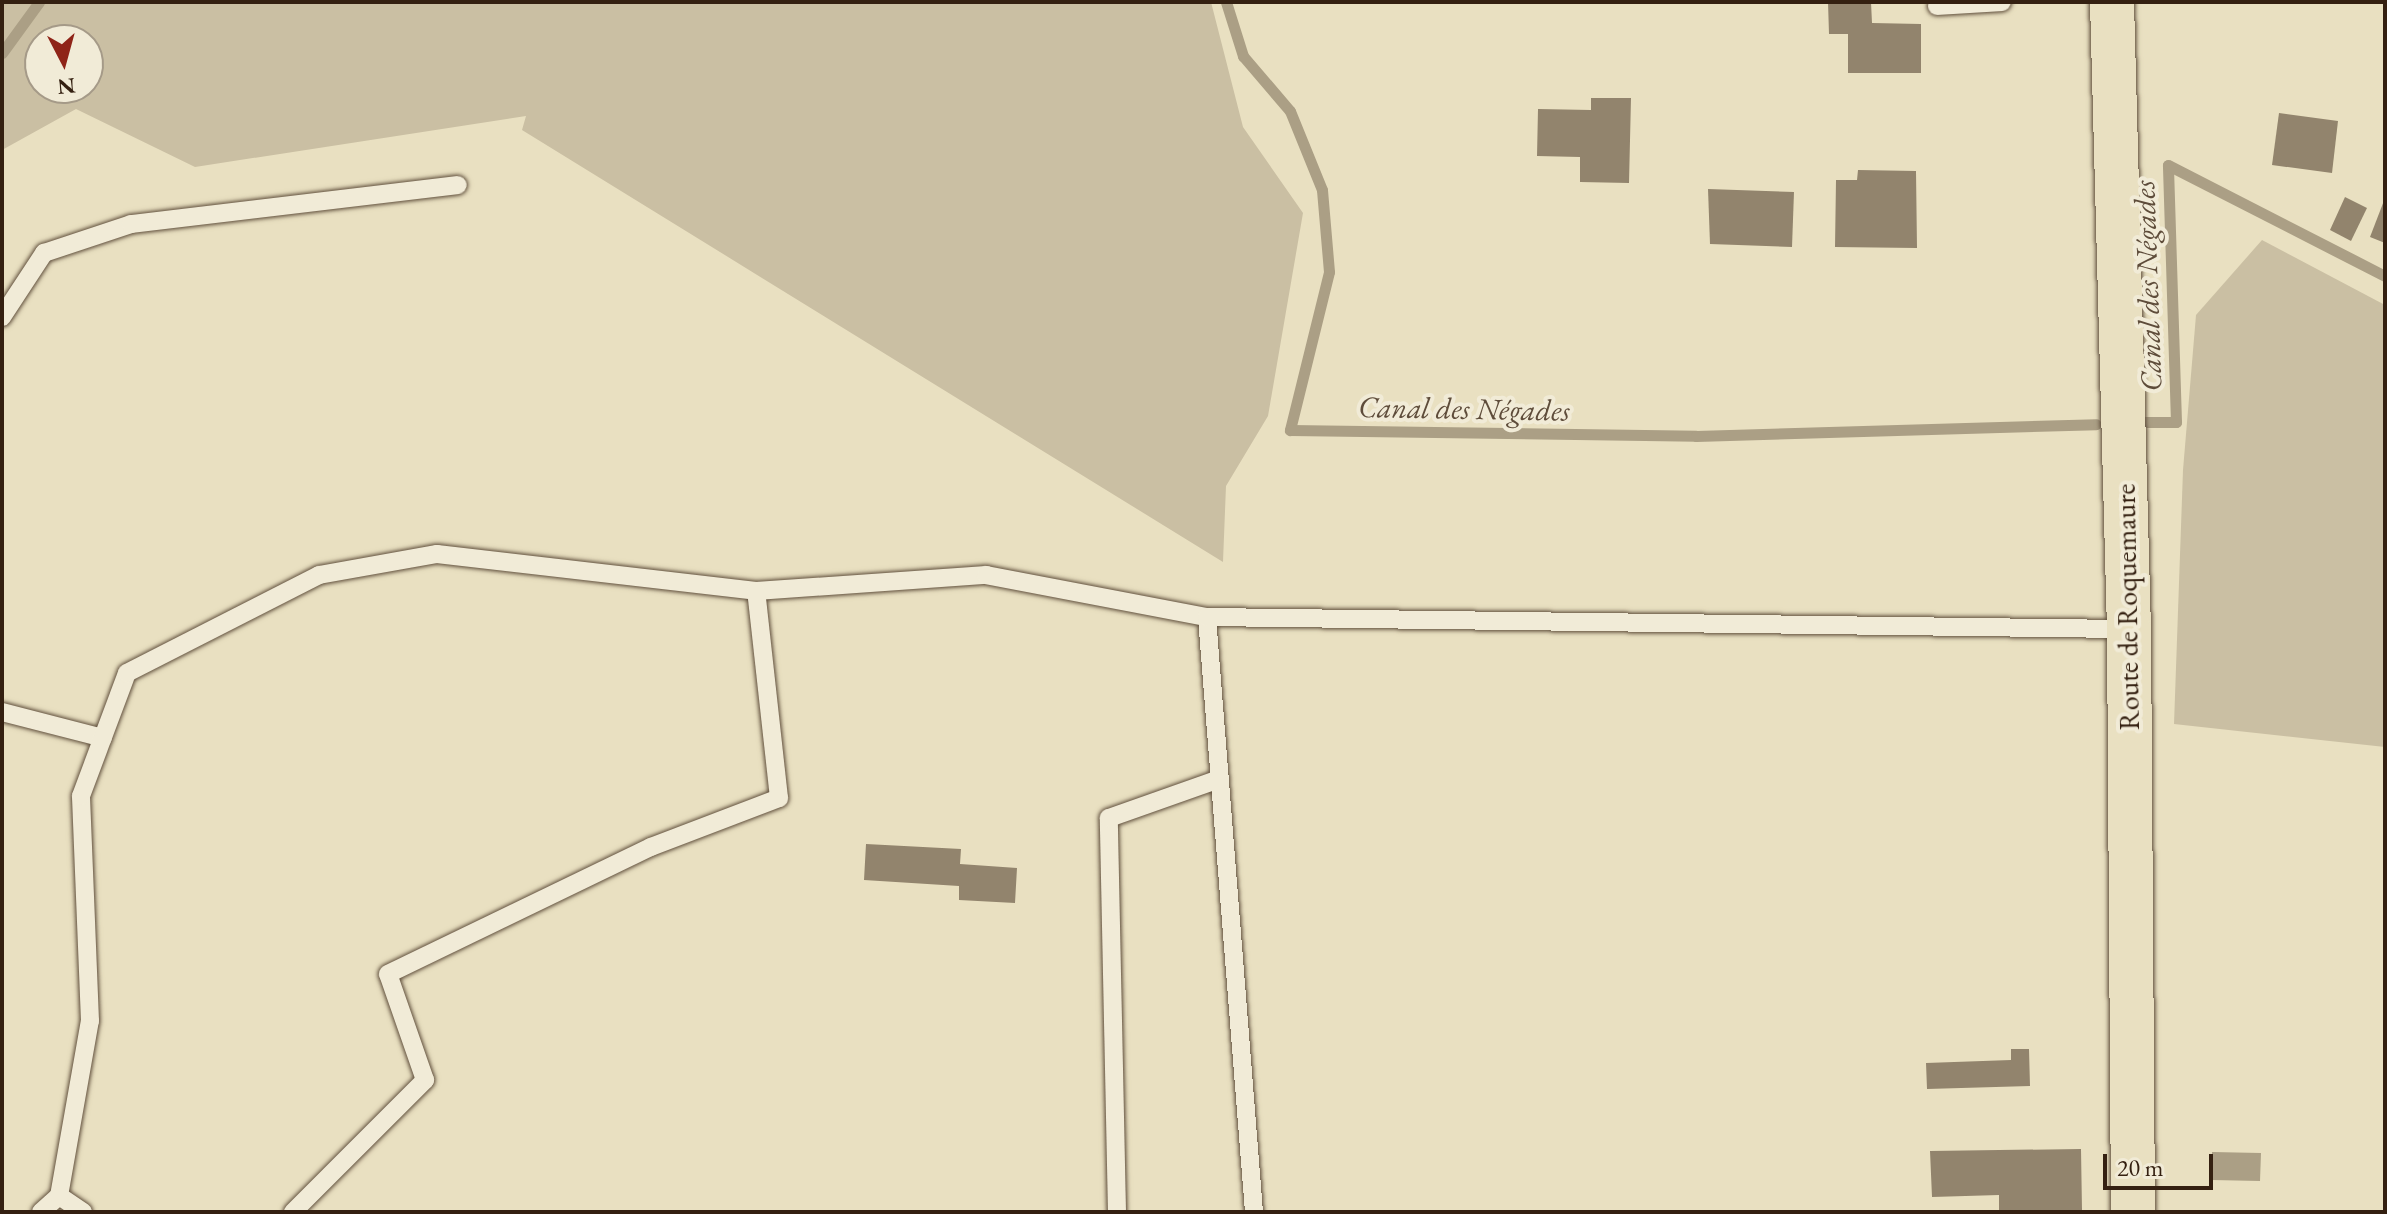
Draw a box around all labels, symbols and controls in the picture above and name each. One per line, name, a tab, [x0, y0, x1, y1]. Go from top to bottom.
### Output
north arrow	[24, 24, 104, 104]
text: N	[56, 71, 77, 102]
water label: Canal des Négades	[2126, 180, 2170, 392]
water label: Canal des Négades	[1358, 389, 1570, 429]
street label: Route de Roquemaure	[2108, 483, 2146, 731]
scale bar	[2107, 1138, 2217, 1188]
text: 20 m	[2117, 1152, 2164, 1183]

